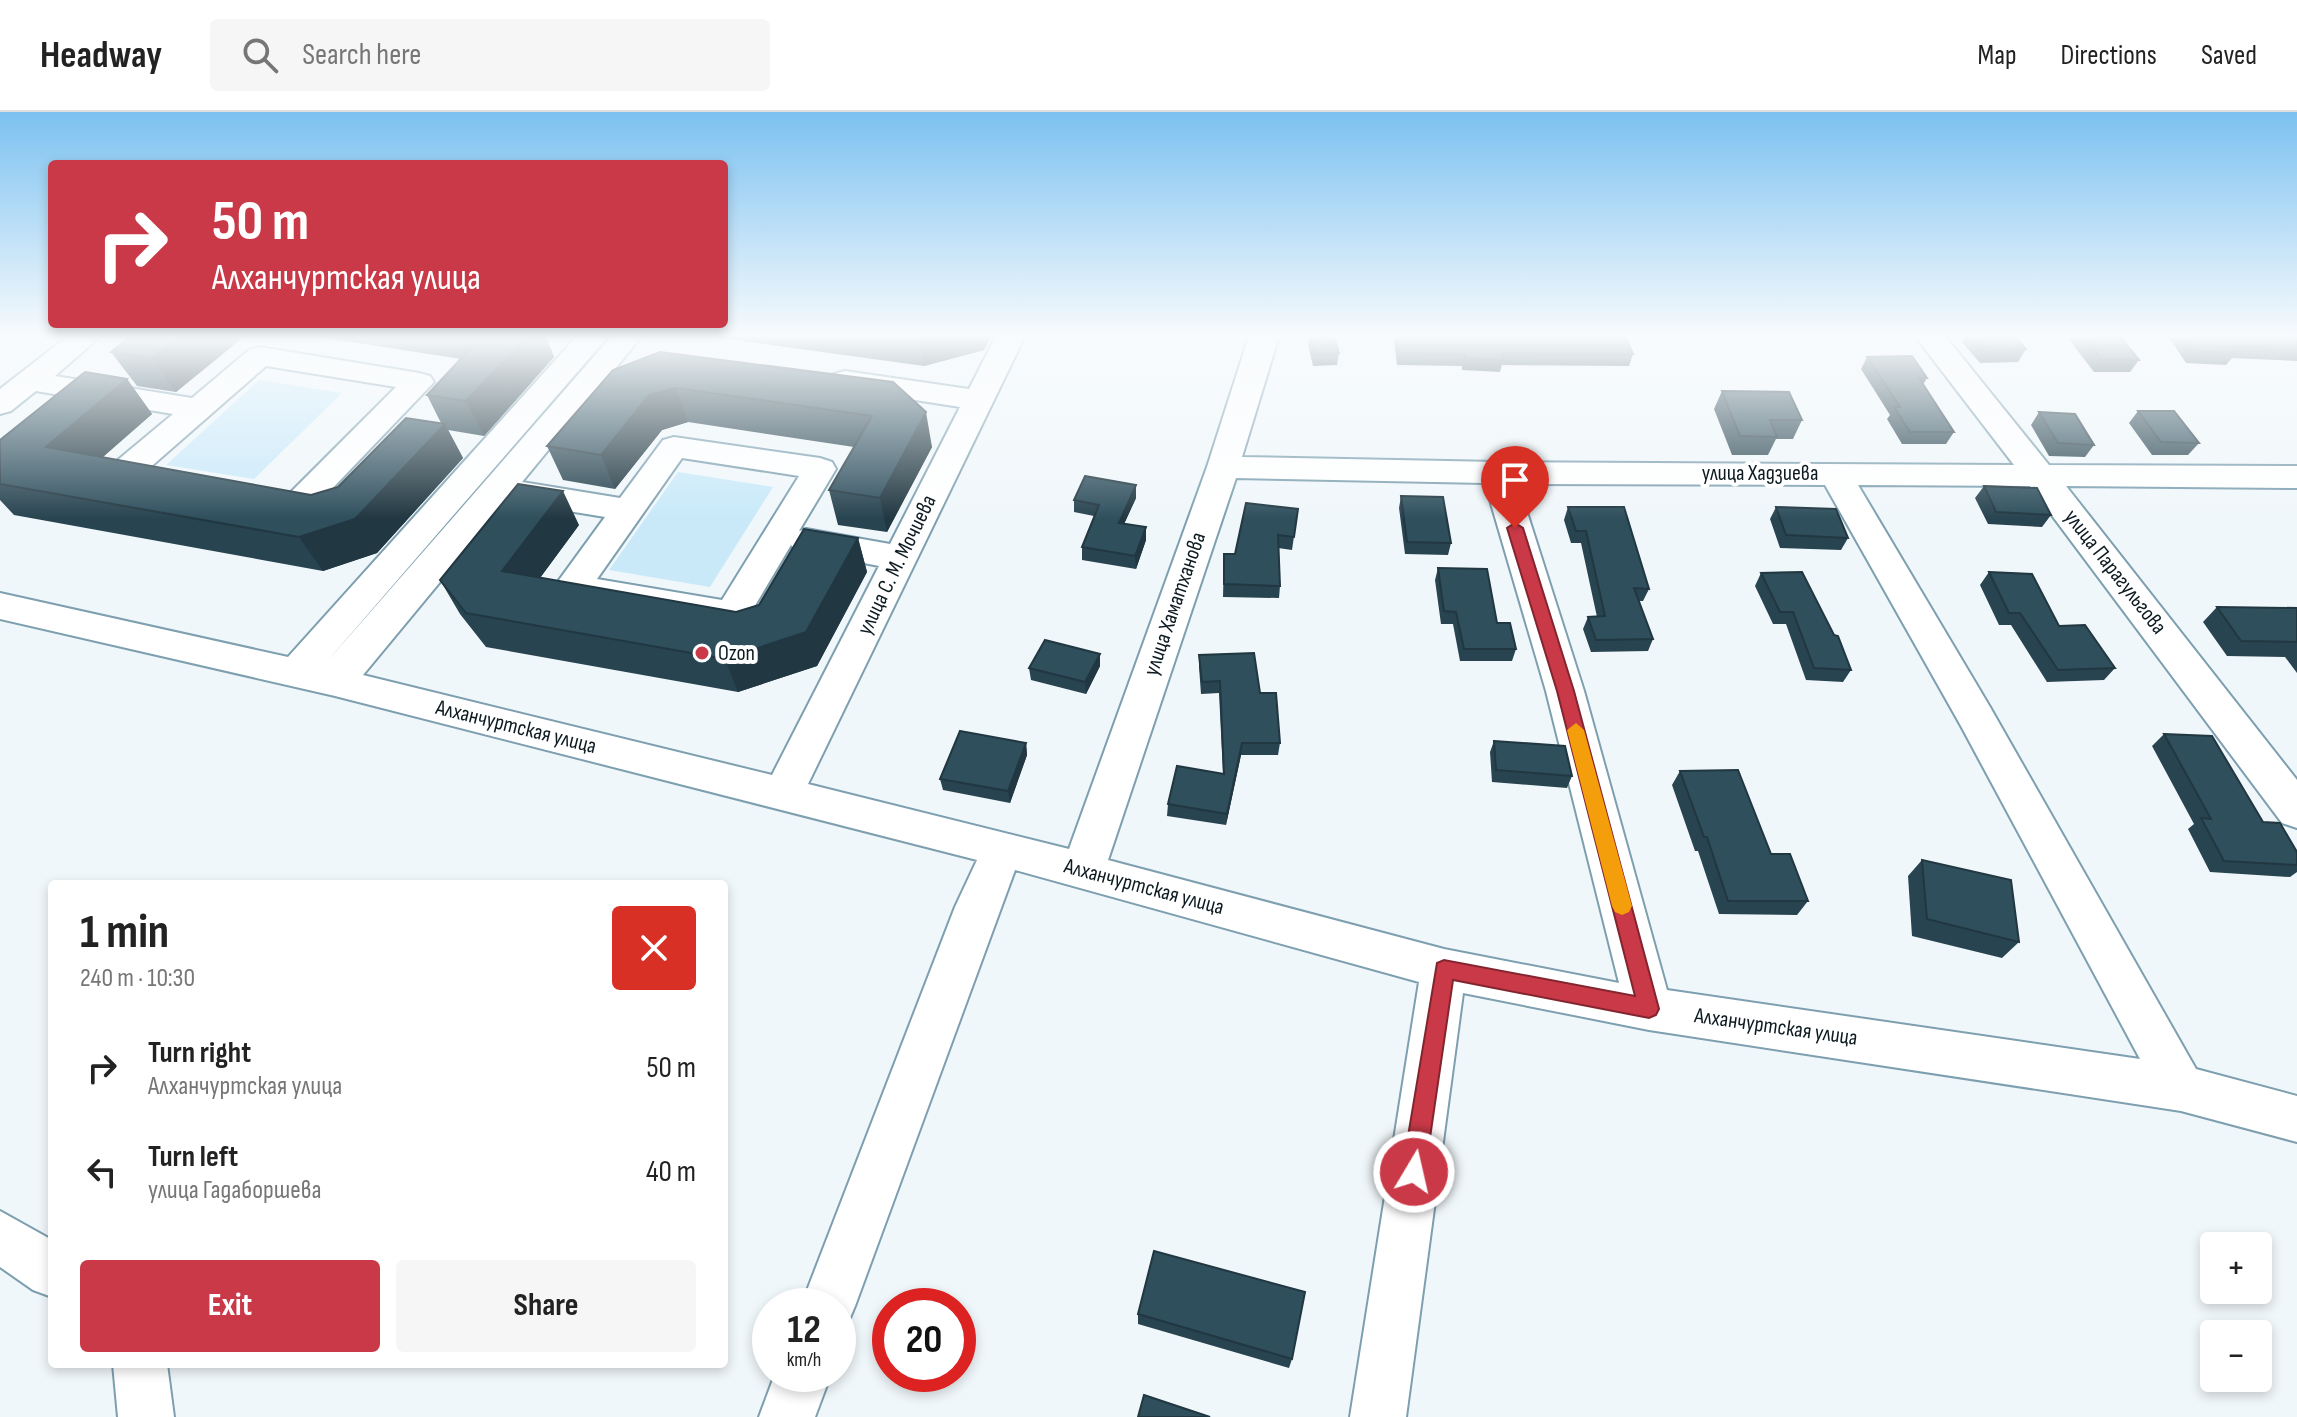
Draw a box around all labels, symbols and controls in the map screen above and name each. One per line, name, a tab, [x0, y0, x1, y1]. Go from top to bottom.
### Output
search box	[210, 19, 770, 91]
text: Headway	[40, 33, 162, 78]
icon: search	[238, 33, 282, 77]
text: Search here	[302, 37, 421, 73]
text: Map	[1978, 39, 2017, 72]
text: Directions	[2061, 39, 2157, 72]
text: Saved	[2201, 39, 2257, 72]
text: 50 m	[212, 189, 309, 256]
icon: right	[80, 192, 184, 296]
text: Алханчуртская улица	[212, 257, 481, 300]
pin	[1481, 446, 1549, 528]
icon: arrive	[1493, 458, 1537, 502]
street label: улица Хадзиева	[1702, 460, 1818, 487]
street label: улица С. М. Мочиева	[852, 491, 942, 639]
street label: улица Парагульгова	[2058, 504, 2172, 640]
street label: улица Хаматханова	[1138, 529, 1212, 679]
place label: Ozon	[718, 640, 755, 667]
marker: Ozon	[693, 644, 711, 662]
street label: Алханчуртская улица	[432, 694, 599, 760]
street label: Алханчуртская улица	[1060, 852, 1227, 921]
text: 1 min	[80, 904, 169, 961]
button: close	[612, 906, 696, 990]
text: 240 m · 10:30	[80, 963, 195, 994]
street label: Алханчуртская улица	[1692, 1002, 1859, 1052]
text: Turn right	[148, 1035, 251, 1071]
icon: right	[80, 1046, 124, 1090]
text: 50 m	[647, 1050, 696, 1086]
text: Алханчуртская улица	[148, 1071, 342, 1102]
position arrow	[1372, 1130, 1456, 1214]
text: Turn left	[148, 1139, 238, 1175]
icon: left	[80, 1150, 124, 1194]
text: 40 m	[646, 1154, 696, 1190]
text: улица Гадаборшева	[148, 1175, 321, 1206]
map controls	[2200, 1232, 2272, 1392]
button: +	[2200, 1232, 2272, 1304]
button: Exit	[80, 1260, 380, 1352]
button: Share	[396, 1260, 696, 1352]
speed limit sign: 20	[872, 1288, 976, 1392]
text: 12	[787, 1306, 821, 1354]
button: −	[2200, 1320, 2272, 1392]
text: km/h	[787, 1348, 821, 1372]

